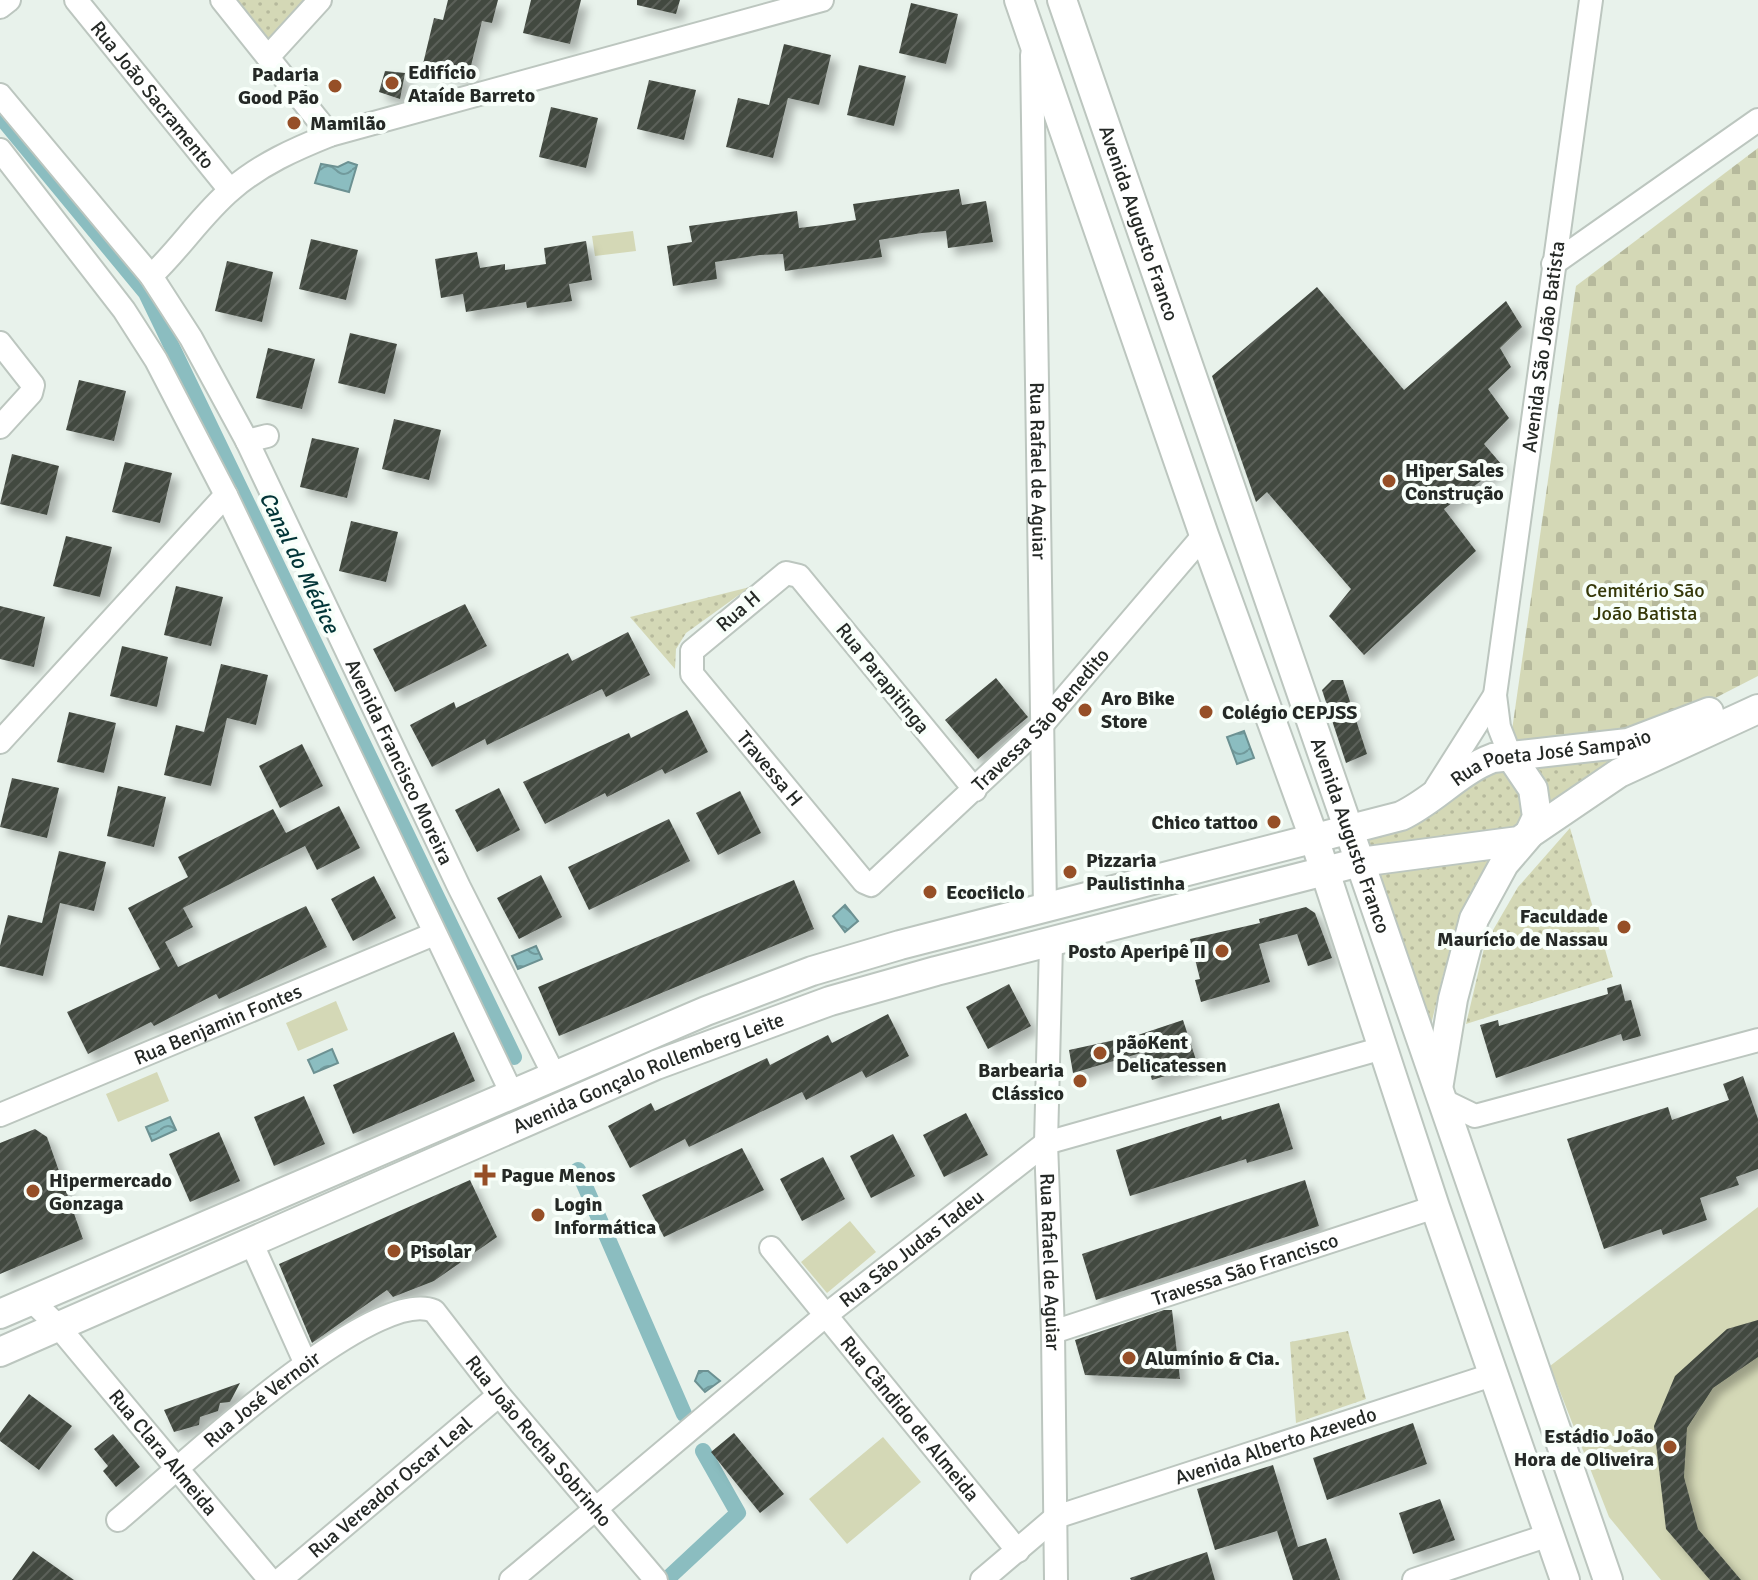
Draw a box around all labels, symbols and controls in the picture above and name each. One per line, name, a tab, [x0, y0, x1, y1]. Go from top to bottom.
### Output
street label: Rua João Sacramento	[85, 16, 220, 174]
place label: Edifício Ataíde Barreto	[408, 60, 535, 108]
place label: Padaria Good Pão	[238, 62, 319, 110]
marker: Edifício Ataíde Barreto	[383, 74, 401, 92]
marker: Padaria Good Pão	[326, 77, 344, 95]
place label: Mamilão	[310, 111, 386, 136]
marker: Mamilão	[285, 114, 303, 132]
street label: Avenida Augusto Franco	[1093, 122, 1184, 324]
street label: Avenida São João Batista	[1517, 239, 1571, 454]
street label: Rua Rafael de Aguiar	[1024, 382, 1052, 561]
place label: Hiper Sales Construção	[1405, 458, 1504, 506]
marker: Hiper Sales Construção	[1380, 472, 1398, 490]
water label: Canal do Médice	[254, 487, 346, 638]
park label: Cemitério São João Batista	[1585, 578, 1705, 626]
street label: Rua H	[711, 585, 766, 637]
street label: Rua Parapitinga	[830, 618, 935, 739]
street label: Travessa São Benedito	[967, 643, 1115, 797]
street label: Avenida Francisco Moreira	[340, 655, 459, 869]
place label: Aro Bike Store	[1101, 686, 1175, 734]
place label: Colégio CEPJSS	[1222, 700, 1357, 725]
marker: Aro Bike Store	[1076, 701, 1094, 719]
marker: Colégio CEPJSS	[1197, 703, 1215, 721]
street label: Rua Poeta José Sampaio	[1446, 723, 1655, 792]
street label: Travessa H	[731, 726, 808, 811]
street label: Avenida Augusto Franco	[1305, 735, 1396, 937]
place label: Chico tattoo	[1152, 810, 1258, 835]
marker: Chico tattoo	[1265, 813, 1283, 831]
place label: Pizzaria Paulistinha	[1086, 848, 1185, 896]
marker: Pizzaria Paulistinha	[1061, 863, 1079, 881]
place label: Ecociiclo	[946, 880, 1025, 905]
marker: Ecociiclo	[921, 883, 939, 901]
place label: Faculdade Maurício de Nassau	[1437, 904, 1608, 952]
marker: Faculdade Maurício de Nassau	[1615, 918, 1633, 936]
place label: Posto Aperipê II	[1068, 939, 1206, 964]
marker: Posto Aperipê II	[1213, 942, 1231, 960]
street label: Rua Benjamin Fontes	[130, 978, 306, 1071]
street label: Avenida Gonçalo Rollemberg Leite	[509, 1007, 788, 1139]
place label: pãoKent Delicatessen	[1116, 1030, 1227, 1078]
marker: pãoKent Delicatessen	[1091, 1044, 1109, 1062]
place label: Barbearia Clássico	[978, 1058, 1064, 1106]
marker: Barbearia Clássico	[1071, 1072, 1089, 1090]
place label: Pague Menos	[501, 1163, 616, 1188]
marker: Pague Menos	[476, 1166, 494, 1184]
place label: Hipermercado Gonzaga	[49, 1168, 172, 1216]
street label: Rua Rafael de Aguiar	[1034, 1173, 1065, 1351]
marker: Hipermercado Gonzaga	[24, 1182, 42, 1200]
street label: Rua São Judas Tadeu	[834, 1184, 989, 1313]
place label: Login Informática	[554, 1192, 656, 1240]
marker: Login Informática	[529, 1206, 547, 1224]
street label: Travessa São Francisco	[1149, 1228, 1342, 1312]
place label: Pisolar	[410, 1239, 472, 1264]
marker: Pisolar	[385, 1242, 403, 1260]
street label: Rua Cândido de Almeida	[835, 1331, 985, 1507]
street label: Rua José Vernoir	[199, 1345, 326, 1453]
place label: Alumínio & Cia.	[1145, 1346, 1280, 1371]
marker: Alumínio & Cia.	[1120, 1349, 1138, 1367]
street label: Rua João Rocha Sobrinho	[460, 1350, 617, 1532]
street label: Rua Clara Almeida	[103, 1384, 223, 1521]
street label: Avenida Alberto Azevedo	[1172, 1401, 1380, 1491]
street label: Rua Vereador Oscar Leal	[303, 1411, 477, 1564]
place label: Estádio João Hora de Oliveira	[1514, 1424, 1654, 1472]
marker: Estádio João Hora de Oliveira	[1661, 1438, 1679, 1456]

